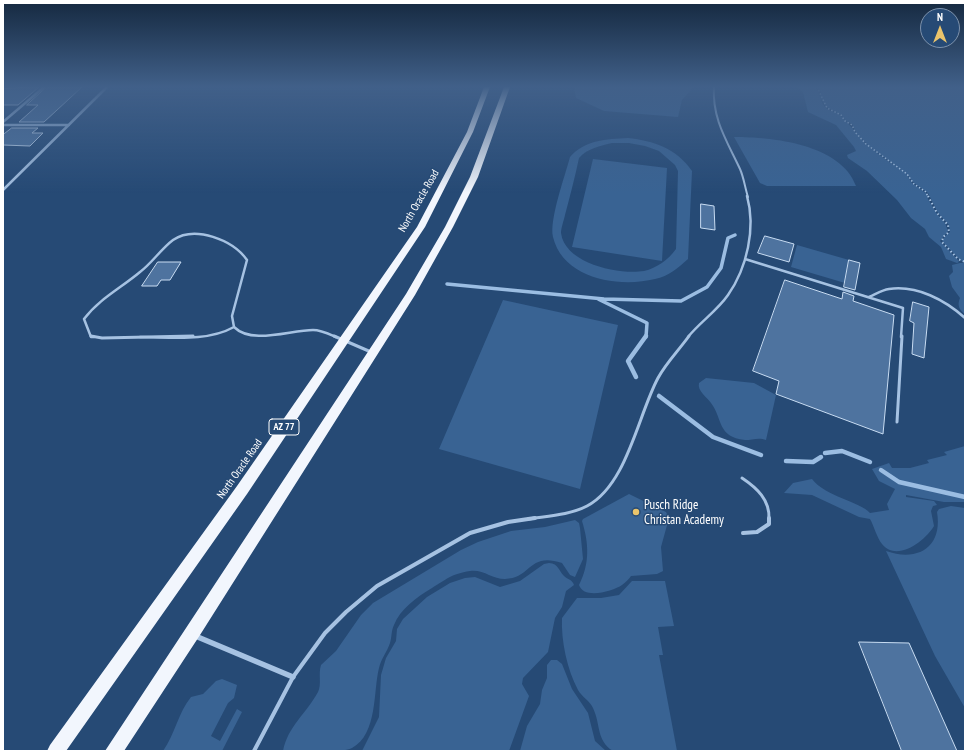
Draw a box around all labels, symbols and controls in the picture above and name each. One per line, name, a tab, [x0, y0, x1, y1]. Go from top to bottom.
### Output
north arrow	[920, 8, 960, 48]
text: N	[937, 10, 943, 24]
street label: North Oracle Road	[396, 168, 442, 234]
road number: AZ 77	[269, 419, 299, 435]
street label: North Oracle Road	[215, 437, 265, 501]
place label: Pusch Ridge Christan Academy	[644, 497, 724, 528]
marker: Pusch Ridge Christan Academy	[631, 507, 641, 517]

